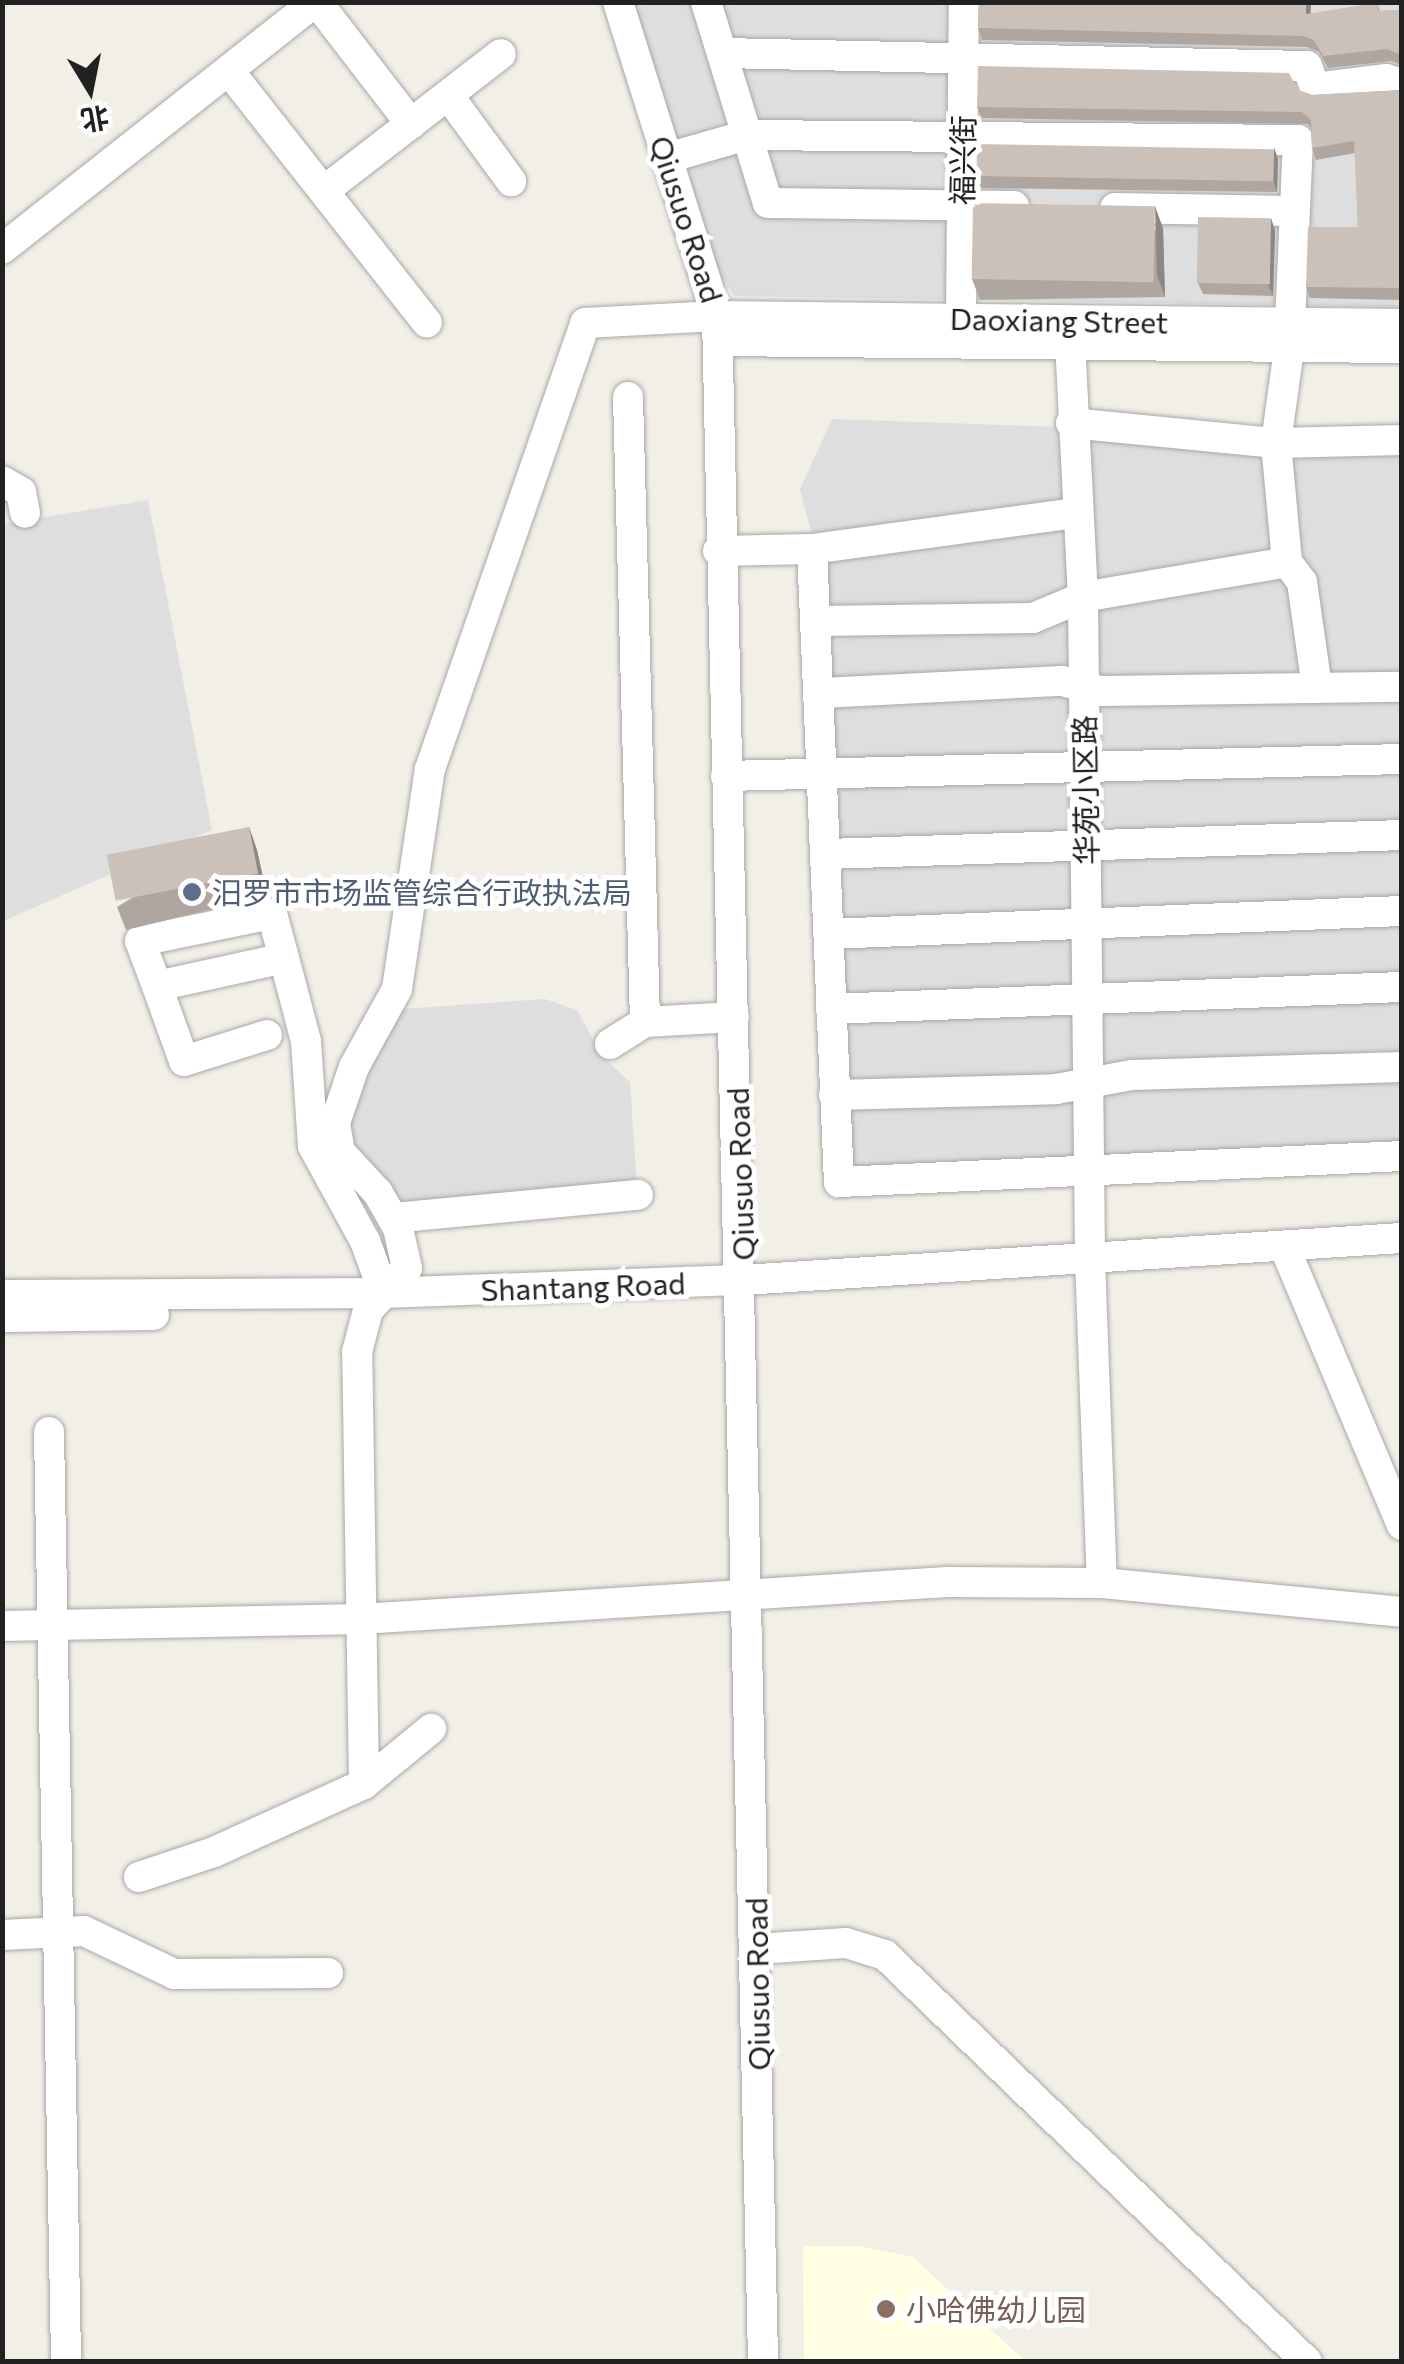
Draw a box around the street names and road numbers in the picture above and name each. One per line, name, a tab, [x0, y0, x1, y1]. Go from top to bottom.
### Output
street label: 福兴街	[943, 115, 981, 205]
street label: Qiusuo Road	[643, 131, 731, 307]
street label: Daoxiang Street	[950, 300, 1168, 340]
street label: 华苑小区路	[1066, 715, 1104, 865]
street label: Qiusuo Road	[719, 1087, 761, 1261]
street label: Shantang Road	[480, 1264, 686, 1308]
street label: Qiusuo Road	[737, 1897, 777, 2071]

